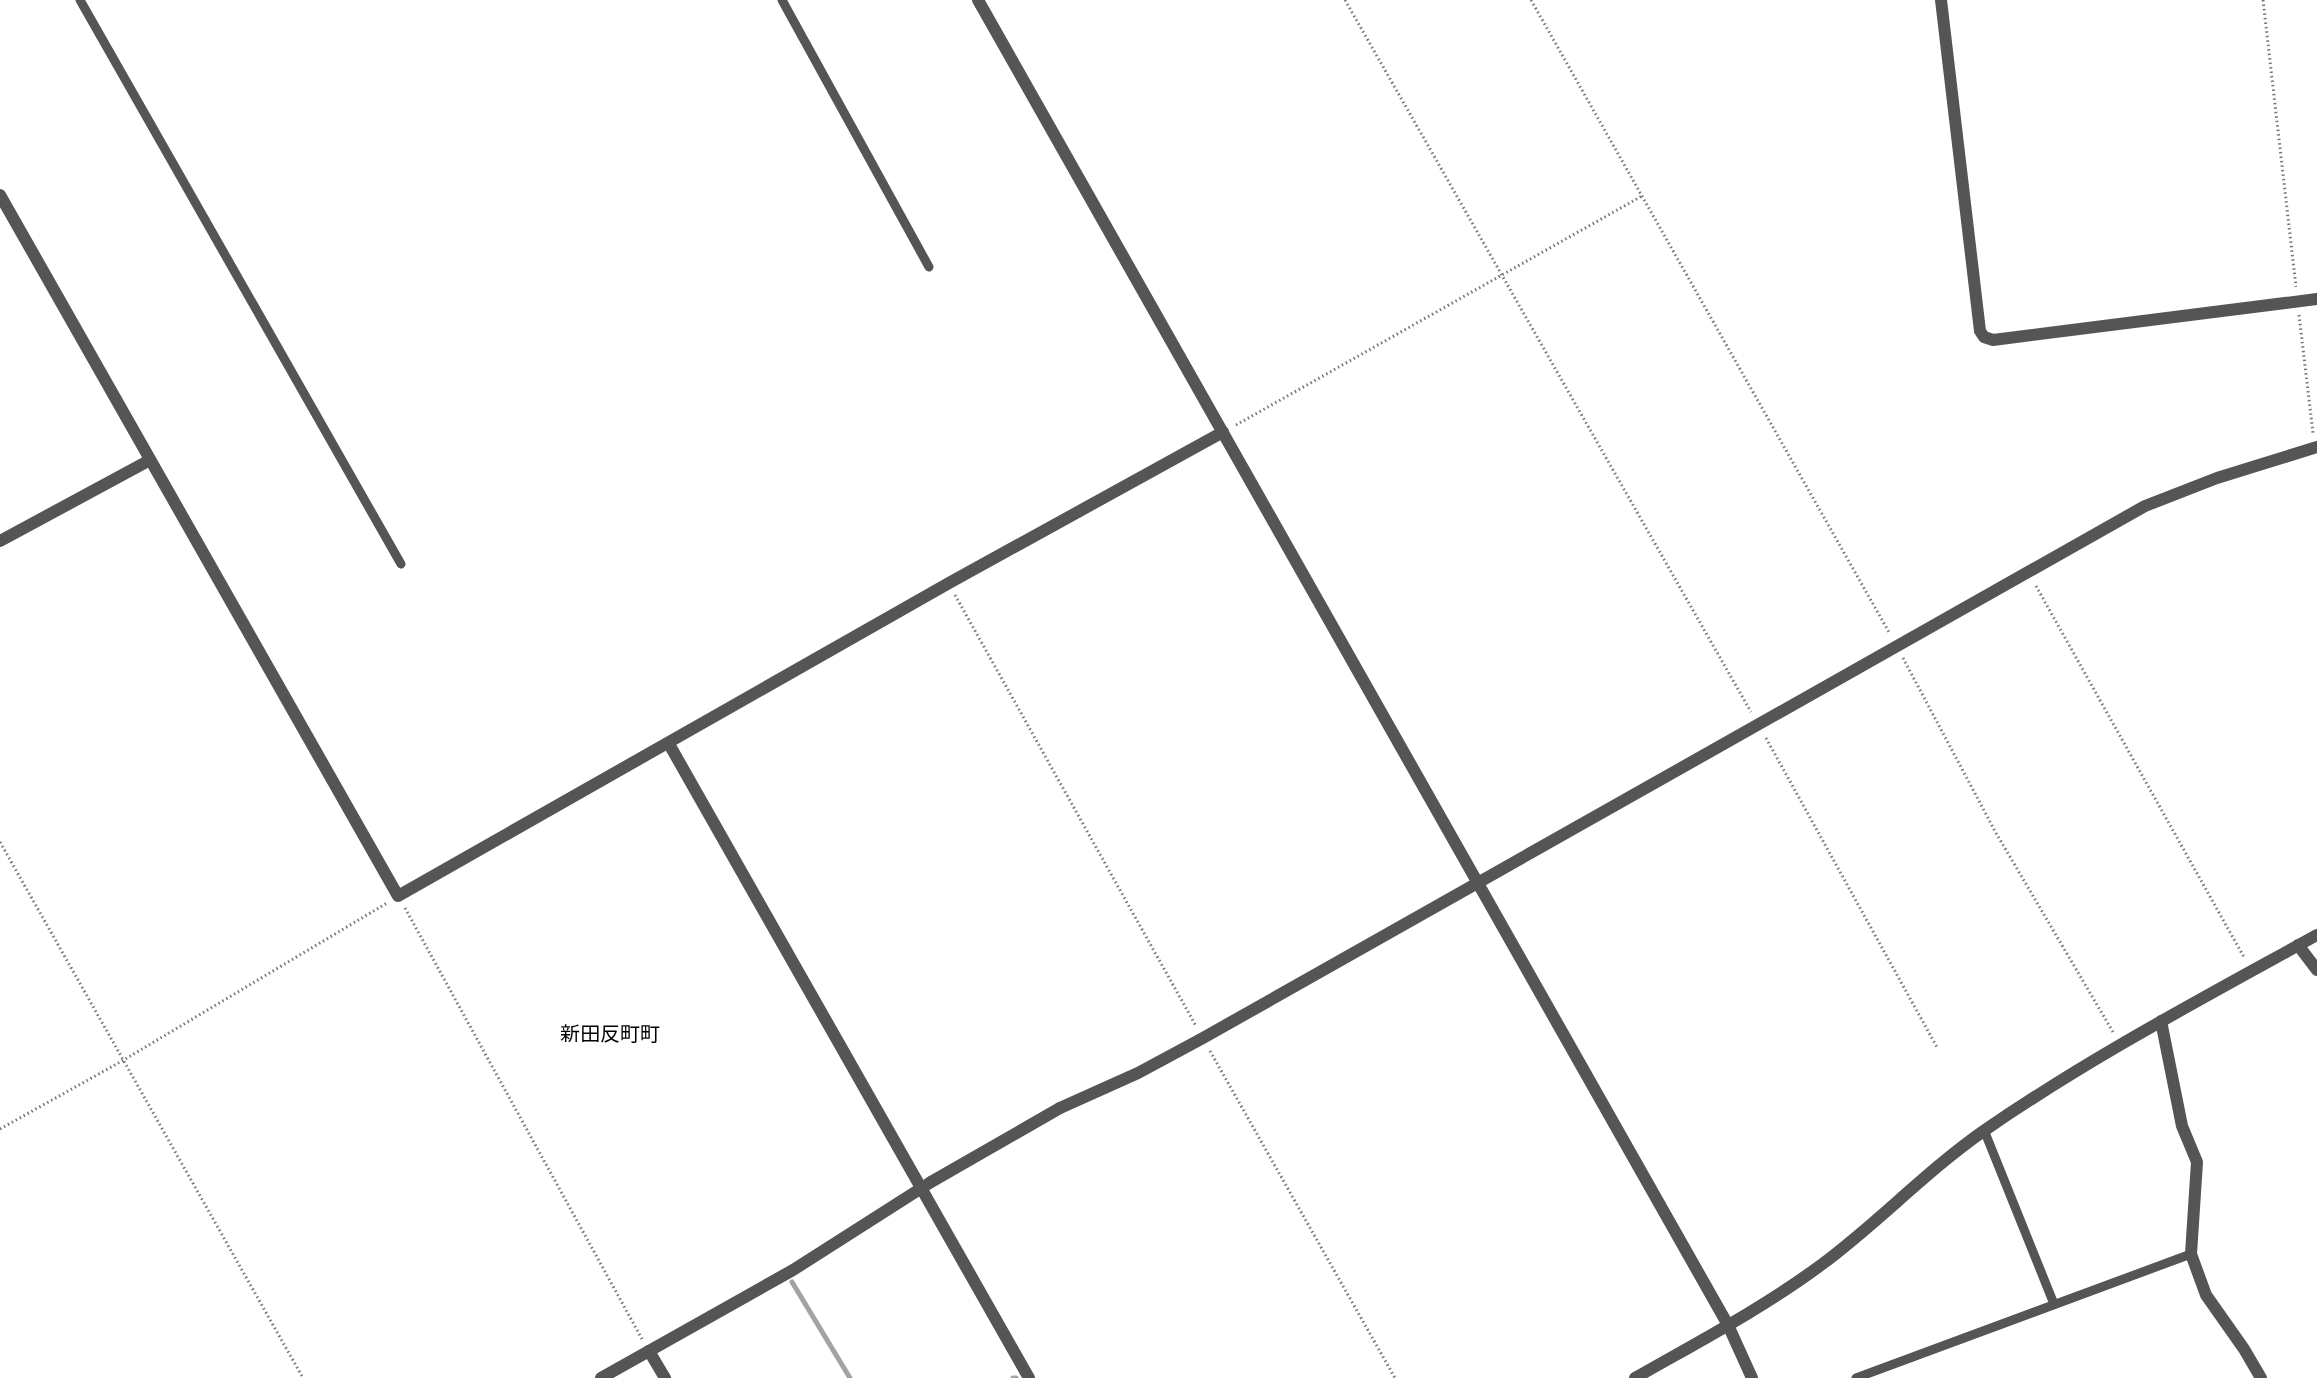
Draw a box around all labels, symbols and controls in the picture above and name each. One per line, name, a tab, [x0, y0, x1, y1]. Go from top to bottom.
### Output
district label: 新田反町町	[560, 1021, 660, 1047]

